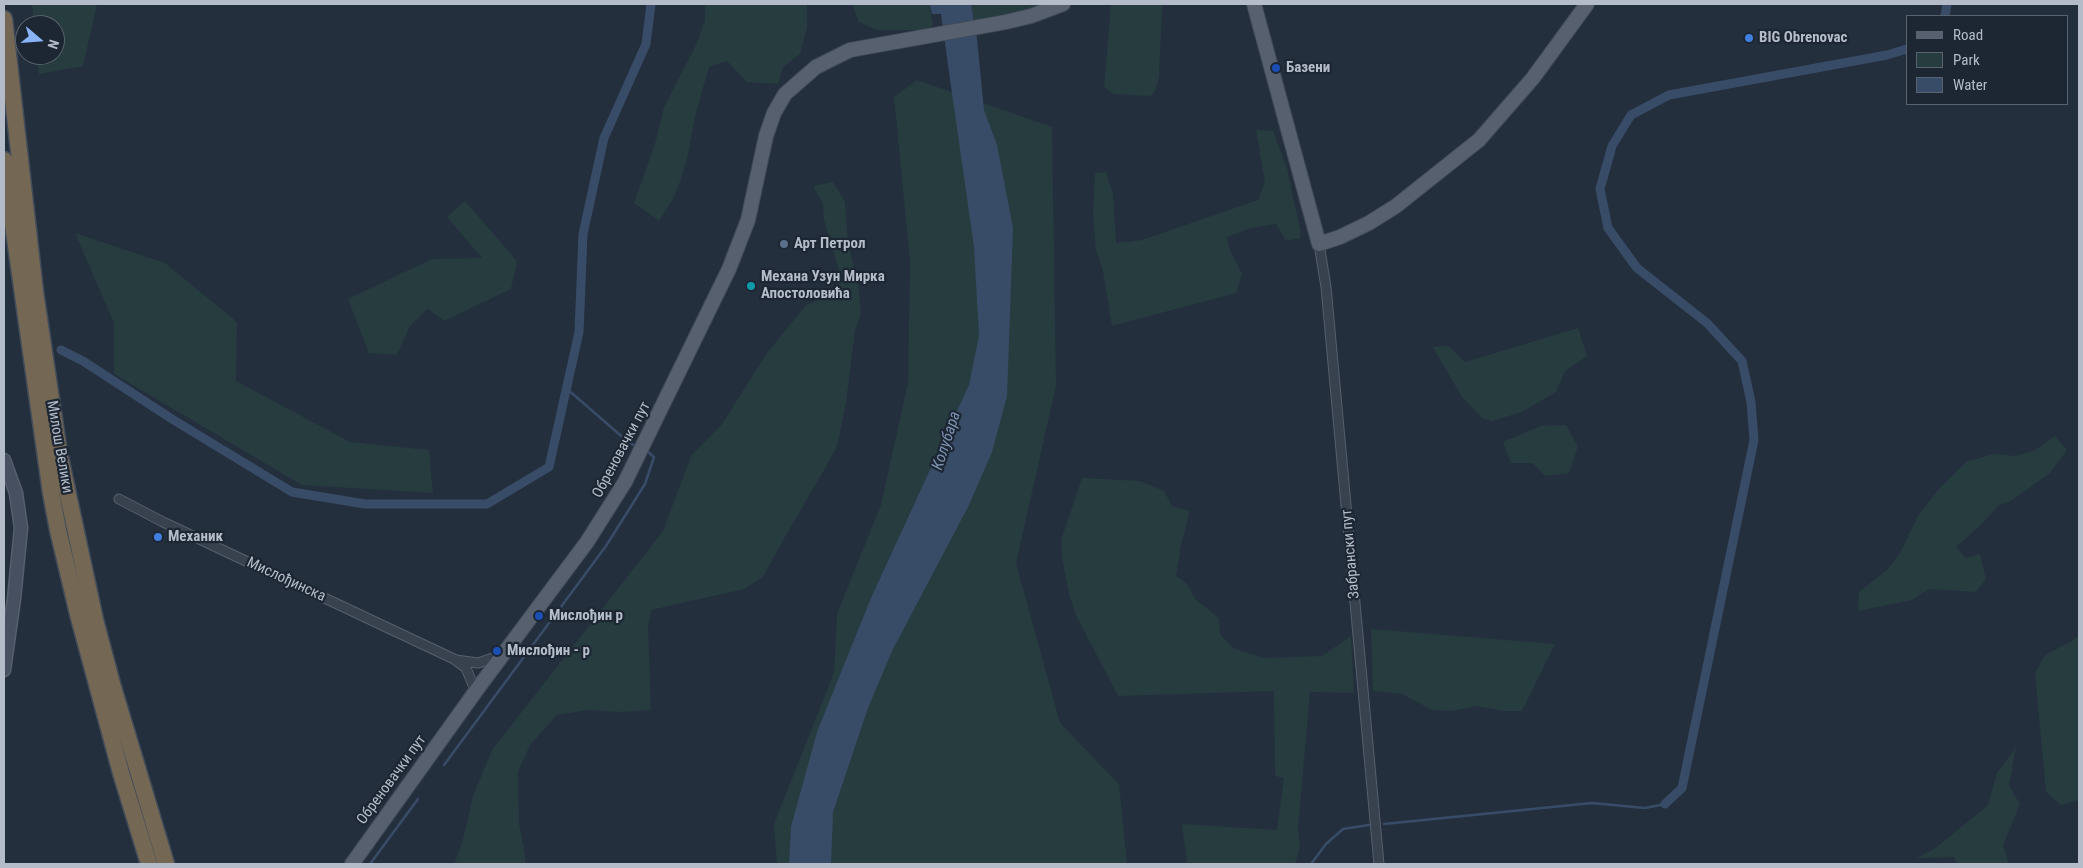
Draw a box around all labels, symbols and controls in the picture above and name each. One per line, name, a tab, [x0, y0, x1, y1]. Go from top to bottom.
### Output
north arrow	[15, 15, 65, 65]
legend	[1906, 15, 2068, 105]
text: Road	[1953, 26, 1983, 44]
place label: BIG Obrenovac	[1759, 29, 1848, 47]
marker: BIG Obrenovac	[1743, 32, 1755, 44]
text: N	[44, 38, 62, 51]
text: Park	[1953, 51, 1980, 69]
place label: Базени	[1286, 59, 1330, 77]
marker: Базени	[1270, 62, 1282, 74]
text: Water	[1953, 76, 1987, 94]
place label: Арт Петрол	[794, 235, 865, 253]
marker: Арт Петрол	[778, 238, 790, 250]
place label: Механа Узун Мирка Апостоловића	[761, 268, 885, 303]
marker: Механа Узун Мирка Апостоловића	[745, 280, 757, 292]
street label: Милош Велики	[42, 399, 76, 495]
street label: Обреновачки пут	[589, 399, 655, 501]
water label: Колубара	[929, 409, 965, 473]
street label: Забрански пут	[1338, 508, 1364, 600]
place label: Механик	[168, 528, 223, 546]
marker: Механик	[152, 531, 164, 543]
street label: Мислођинска	[244, 554, 328, 606]
place label: Мислођин р	[549, 607, 623, 625]
marker: Мислођин р	[533, 610, 545, 622]
place label: Мислођин - р	[507, 642, 590, 660]
marker: Мислођин - р	[491, 645, 503, 657]
street label: Обреновачки пут	[353, 732, 431, 828]

